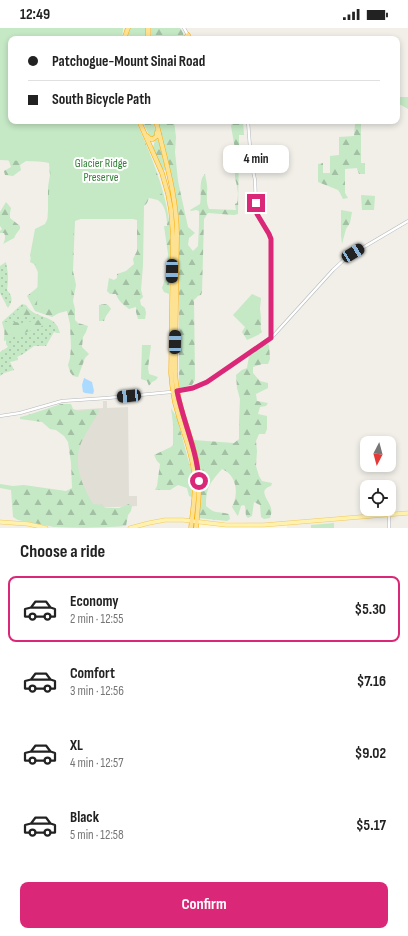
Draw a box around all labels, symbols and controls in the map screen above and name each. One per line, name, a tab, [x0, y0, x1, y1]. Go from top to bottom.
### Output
text: 12:49	[20, 5, 50, 24]
text: Patchogue-Mount Sinai Road	[52, 52, 205, 71]
text: South Bicycle Path	[52, 90, 151, 109]
callout: 4 min	[223, 145, 289, 173]
text: 4 min	[243, 151, 269, 167]
park label: Glacier Ridge Preserve	[75, 156, 127, 185]
route end	[247, 194, 265, 212]
car	[340, 242, 366, 264]
car	[166, 259, 178, 283]
car	[169, 330, 181, 354]
car	[116, 389, 142, 403]
north arrow	[360, 436, 396, 472]
map controls	[360, 436, 396, 516]
route start	[190, 472, 208, 490]
button: locate	[360, 480, 396, 516]
text: Choose a ride	[20, 541, 105, 562]
icon: car	[22, 591, 58, 627]
text: Economy	[70, 592, 119, 611]
text: $5.30	[354, 600, 386, 619]
text: 2 min · 12:55	[70, 611, 123, 627]
icon: car	[22, 663, 58, 699]
text: Comfort	[70, 664, 115, 683]
text: $7.16	[357, 672, 386, 691]
text: 3 min · 12:56	[70, 683, 124, 699]
icon: car	[22, 735, 58, 771]
text: XL	[70, 736, 83, 755]
text: $9.02	[355, 744, 386, 763]
text: 4 min · 12:57	[70, 755, 123, 771]
icon: car	[22, 807, 58, 843]
text: Black	[70, 808, 99, 827]
text: $5.17	[356, 816, 386, 835]
text: 5 min · 12:58	[70, 827, 124, 843]
button: Confirm	[20, 882, 388, 928]

